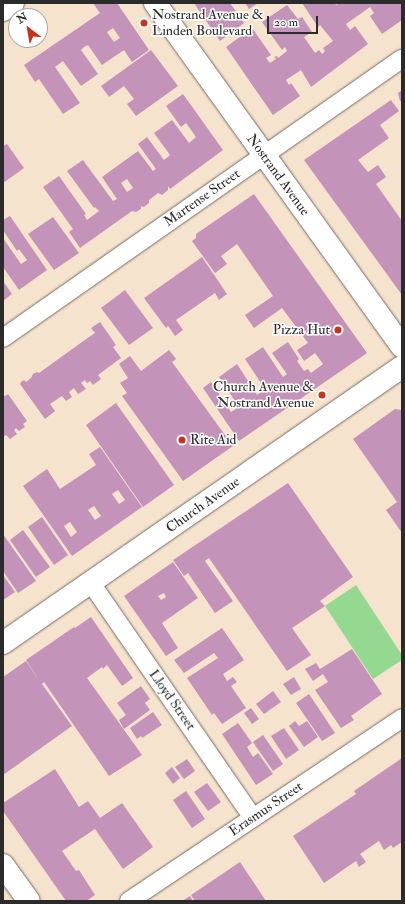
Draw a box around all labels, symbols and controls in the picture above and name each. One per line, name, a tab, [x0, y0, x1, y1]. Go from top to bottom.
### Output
place label: Nostrand Avenue & Linden Boulevard	[152, 7, 263, 40]
north arrow	[8, 8, 48, 48]
scale bar	[269, 8, 320, 34]
text: N	[14, 10, 30, 26]
text: 20 m	[274, 15, 298, 30]
marker: Nostrand Avenue & Linden Boulevard	[139, 18, 149, 28]
street label: Nostrand Avenue	[243, 131, 313, 219]
street label: Martense Street	[161, 165, 243, 231]
place label: Pizza Hut	[273, 322, 330, 338]
marker: Pizza Hut	[333, 325, 343, 335]
place label: Church Avenue & Nostrand Avenue	[213, 379, 314, 412]
marker: Church Avenue & Nostrand Avenue	[317, 390, 327, 400]
place label: Rite Aid	[190, 432, 236, 448]
marker: Rite Aid	[177, 435, 187, 445]
street label: Church Avenue	[163, 473, 243, 537]
street label: Lloyd Street	[145, 667, 199, 733]
street label: Erasmus Street	[226, 778, 306, 840]

